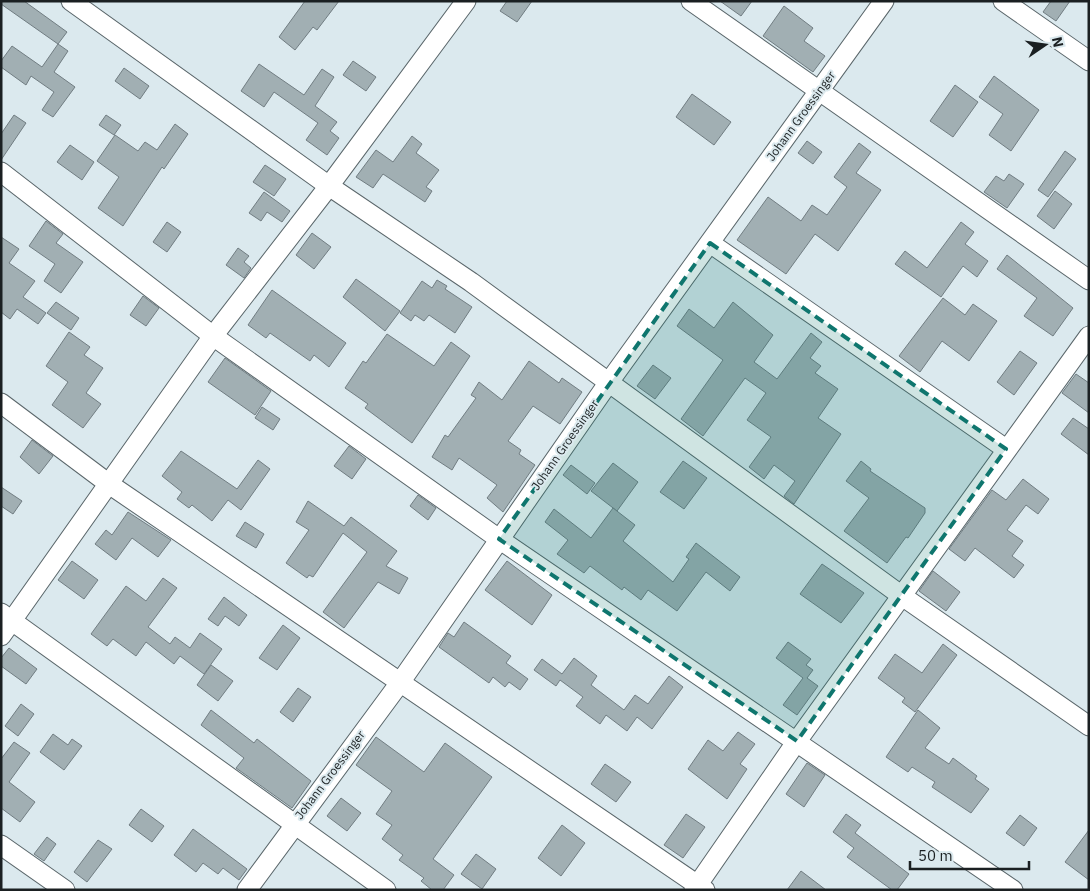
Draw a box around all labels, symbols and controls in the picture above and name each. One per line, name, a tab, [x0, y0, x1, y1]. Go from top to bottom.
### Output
north arrow	[1020, 20, 1070, 70]
text: N	[1048, 35, 1068, 49]
street label: Johann Groessinger	[763, 67, 839, 163]
street label: Johann Groessinger	[528, 396, 602, 493]
street label: Johann Groessinger	[291, 727, 368, 822]
scale bar	[910, 838, 1029, 870]
text: 50 m	[918, 846, 953, 865]

